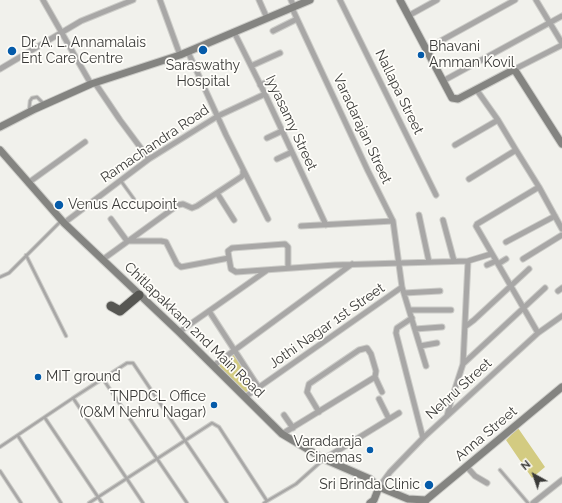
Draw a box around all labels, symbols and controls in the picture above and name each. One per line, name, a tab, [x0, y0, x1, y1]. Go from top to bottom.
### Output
place label: Dr. A. L. Annamalais Ent Care Centre	[21, 35, 146, 68]
place label: Bhavani Amman Kovil	[429, 39, 515, 72]
marker: Saraswathy Hospital	[197, 44, 209, 56]
marker: Dr. A. L. Annamalais Ent Care Centre	[6, 45, 18, 57]
street label: Nallapa Street	[371, 47, 427, 137]
marker: Bhavani Amman Kovil	[416, 50, 426, 60]
place label: Saraswathy Hospital	[166, 58, 240, 90]
street label: Varadarajan Street	[329, 71, 395, 187]
street label: Iyyasamy Street	[262, 73, 320, 173]
street label: Ramachandra Road	[98, 101, 212, 187]
place label: Venus Accupoint	[68, 197, 177, 213]
marker: Venus Accupoint	[53, 199, 65, 211]
street label: Chitlapakkam 2nd Main Road	[121, 259, 267, 401]
street label: Jothi Nagar 1st Street	[266, 280, 388, 372]
street label: Nehru Street	[423, 355, 495, 423]
place label: MIT ground	[46, 369, 121, 385]
marker: MIT ground	[33, 372, 43, 382]
place label: TNPDCL Office (O&M Nehru Nagar)	[80, 389, 206, 422]
marker: TNPDCL Office (O&M Nehru Nagar)	[209, 400, 219, 410]
street label: Anna Street	[452, 403, 520, 465]
place label: Varadaraja Cinemas	[293, 434, 362, 466]
marker: Varadaraja Cinemas	[365, 445, 375, 455]
north arrow	[514, 455, 554, 495]
text: N	[519, 458, 533, 473]
place label: Sri Brinda Clinic	[319, 477, 420, 493]
marker: Sri Brinda Clinic	[423, 479, 435, 491]

